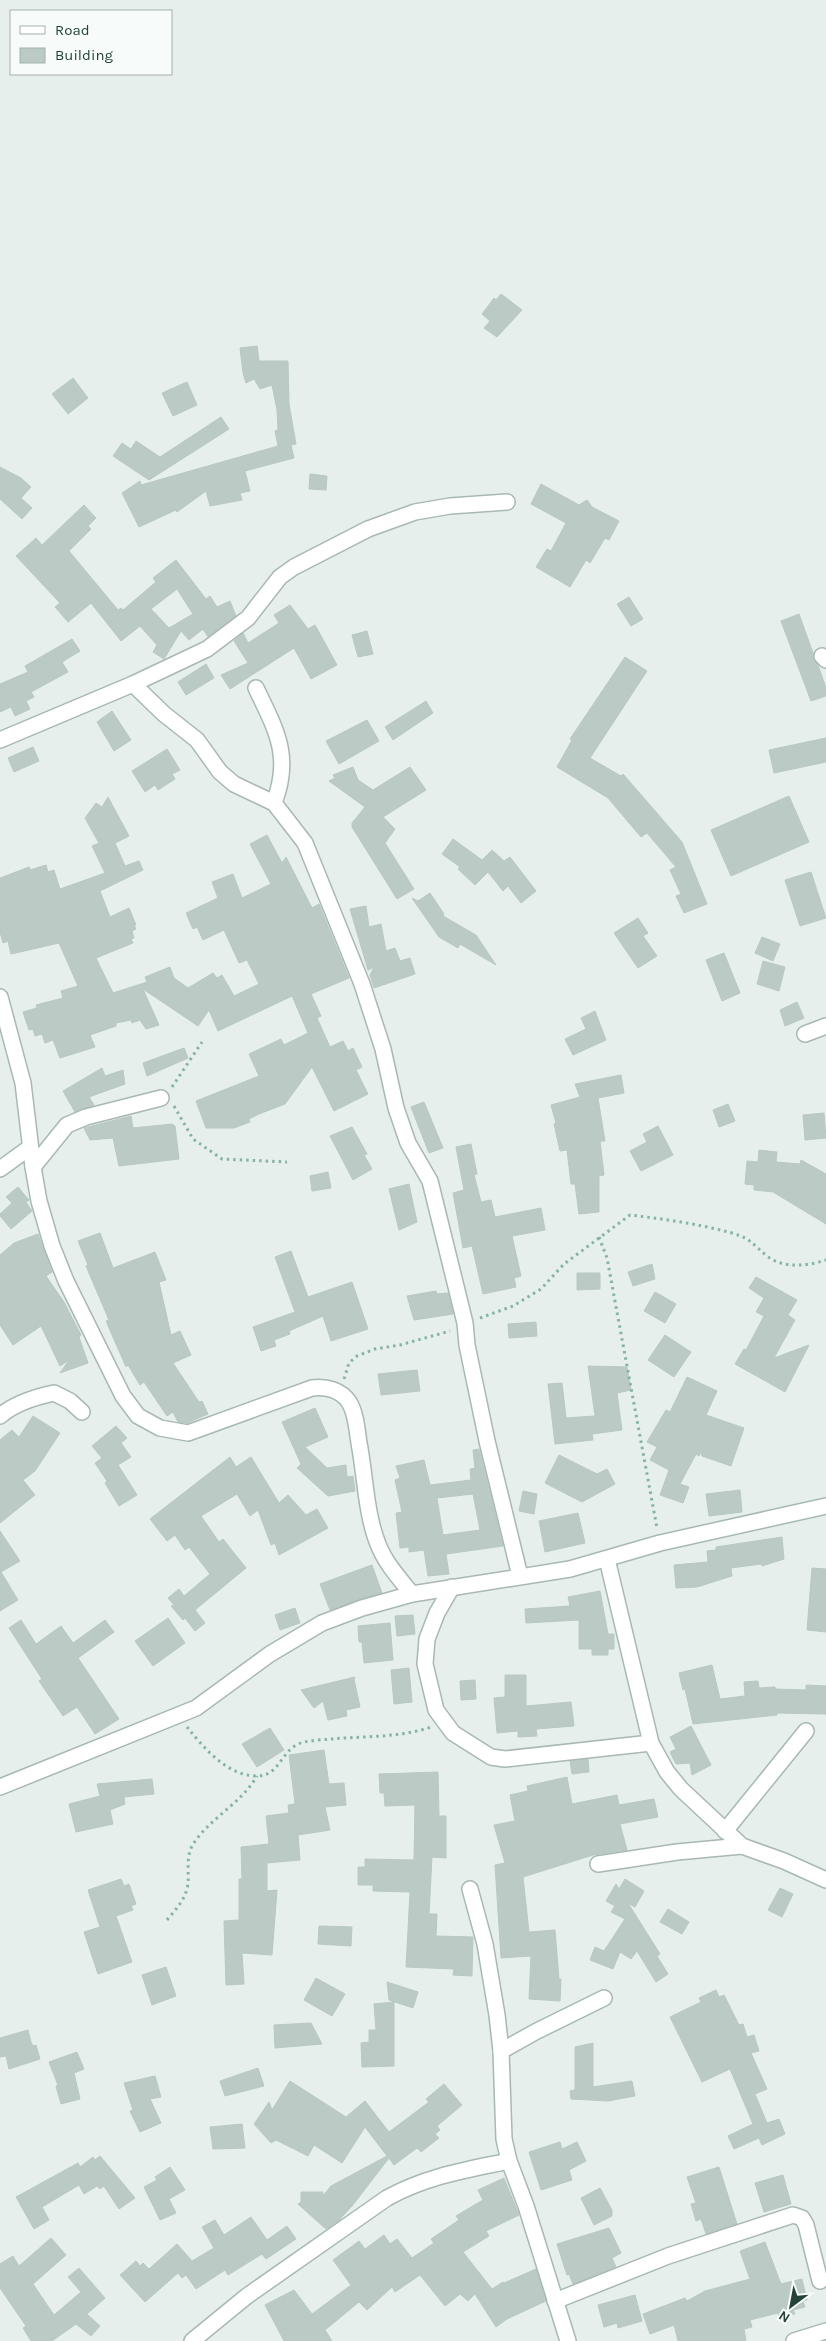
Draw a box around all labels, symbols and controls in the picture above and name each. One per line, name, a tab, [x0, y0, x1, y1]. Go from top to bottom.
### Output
legend	[10, 10, 172, 75]
text: Road	[55, 21, 90, 39]
text: Building	[55, 46, 113, 64]
north arrow	[766, 2281, 816, 2331]
text: N	[776, 2307, 793, 2326]

